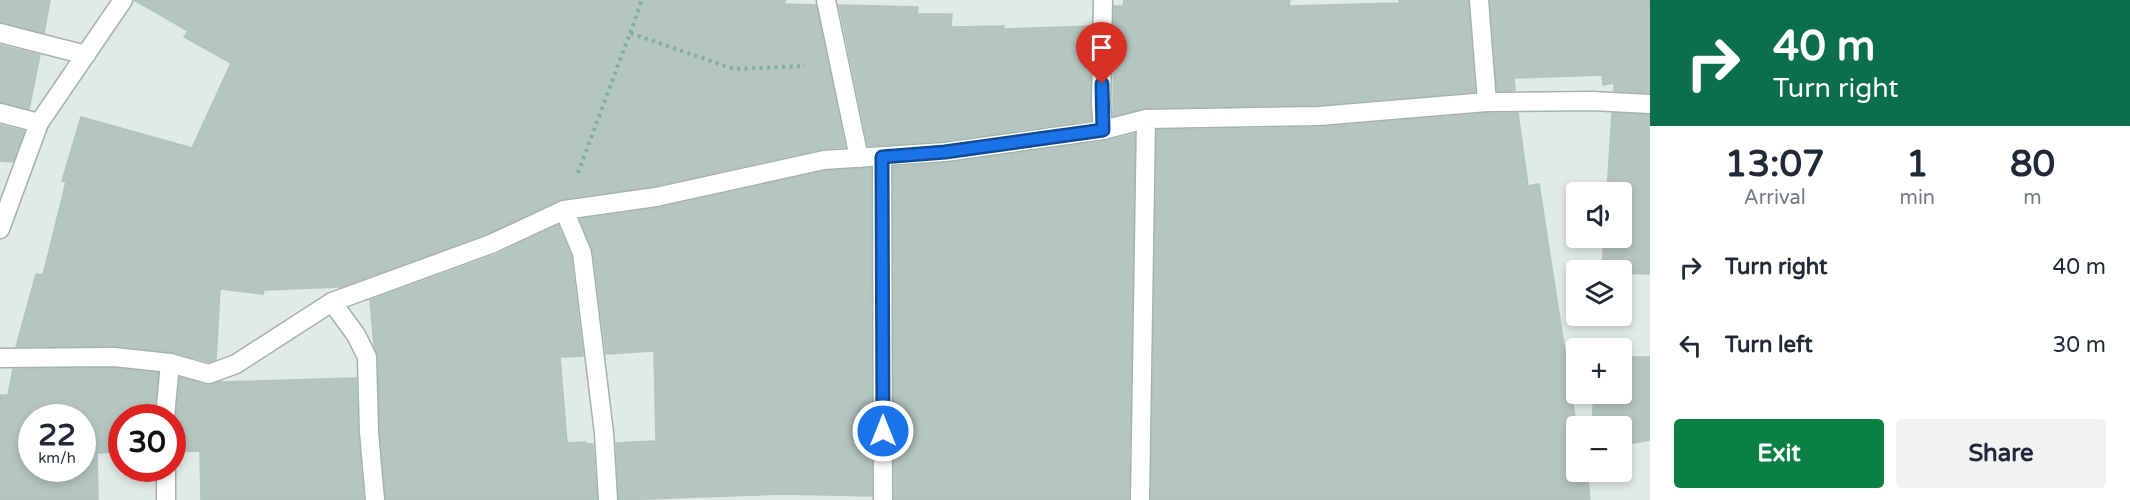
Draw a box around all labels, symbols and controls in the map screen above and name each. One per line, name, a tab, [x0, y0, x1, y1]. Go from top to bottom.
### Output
text: 40 m	[1773, 21, 1875, 72]
pin	[1076, 22, 1127, 84]
icon: right	[1674, 24, 1752, 102]
icon: arrive	[1085, 31, 1118, 64]
text: Turn right	[1773, 72, 1899, 105]
text: 13:07	[1725, 143, 1825, 186]
text: 1	[1906, 143, 1929, 186]
text: 80	[2010, 143, 2055, 186]
map controls	[1566, 182, 1632, 482]
button: sound	[1566, 182, 1632, 248]
text: Arrival	[1744, 186, 1806, 210]
text: min	[1900, 186, 1935, 210]
text: m	[2023, 186, 2042, 210]
icon: right	[1674, 251, 1707, 284]
text: Turn right	[1725, 254, 1827, 280]
text: 40 m	[2052, 254, 2106, 280]
button: layers	[1566, 260, 1632, 326]
icon: left	[1674, 329, 1707, 362]
text: Turn left	[1725, 332, 1813, 358]
text: 30 m	[2052, 332, 2106, 358]
button: +	[1566, 338, 1632, 404]
position arrow	[851, 399, 915, 463]
speed limit sign: 30	[108, 404, 186, 482]
button: −	[1566, 416, 1632, 482]
text: 22	[38, 417, 76, 454]
button: Exit	[1674, 419, 1884, 488]
button: Share	[1896, 419, 2106, 488]
text: km/h	[38, 449, 76, 467]

